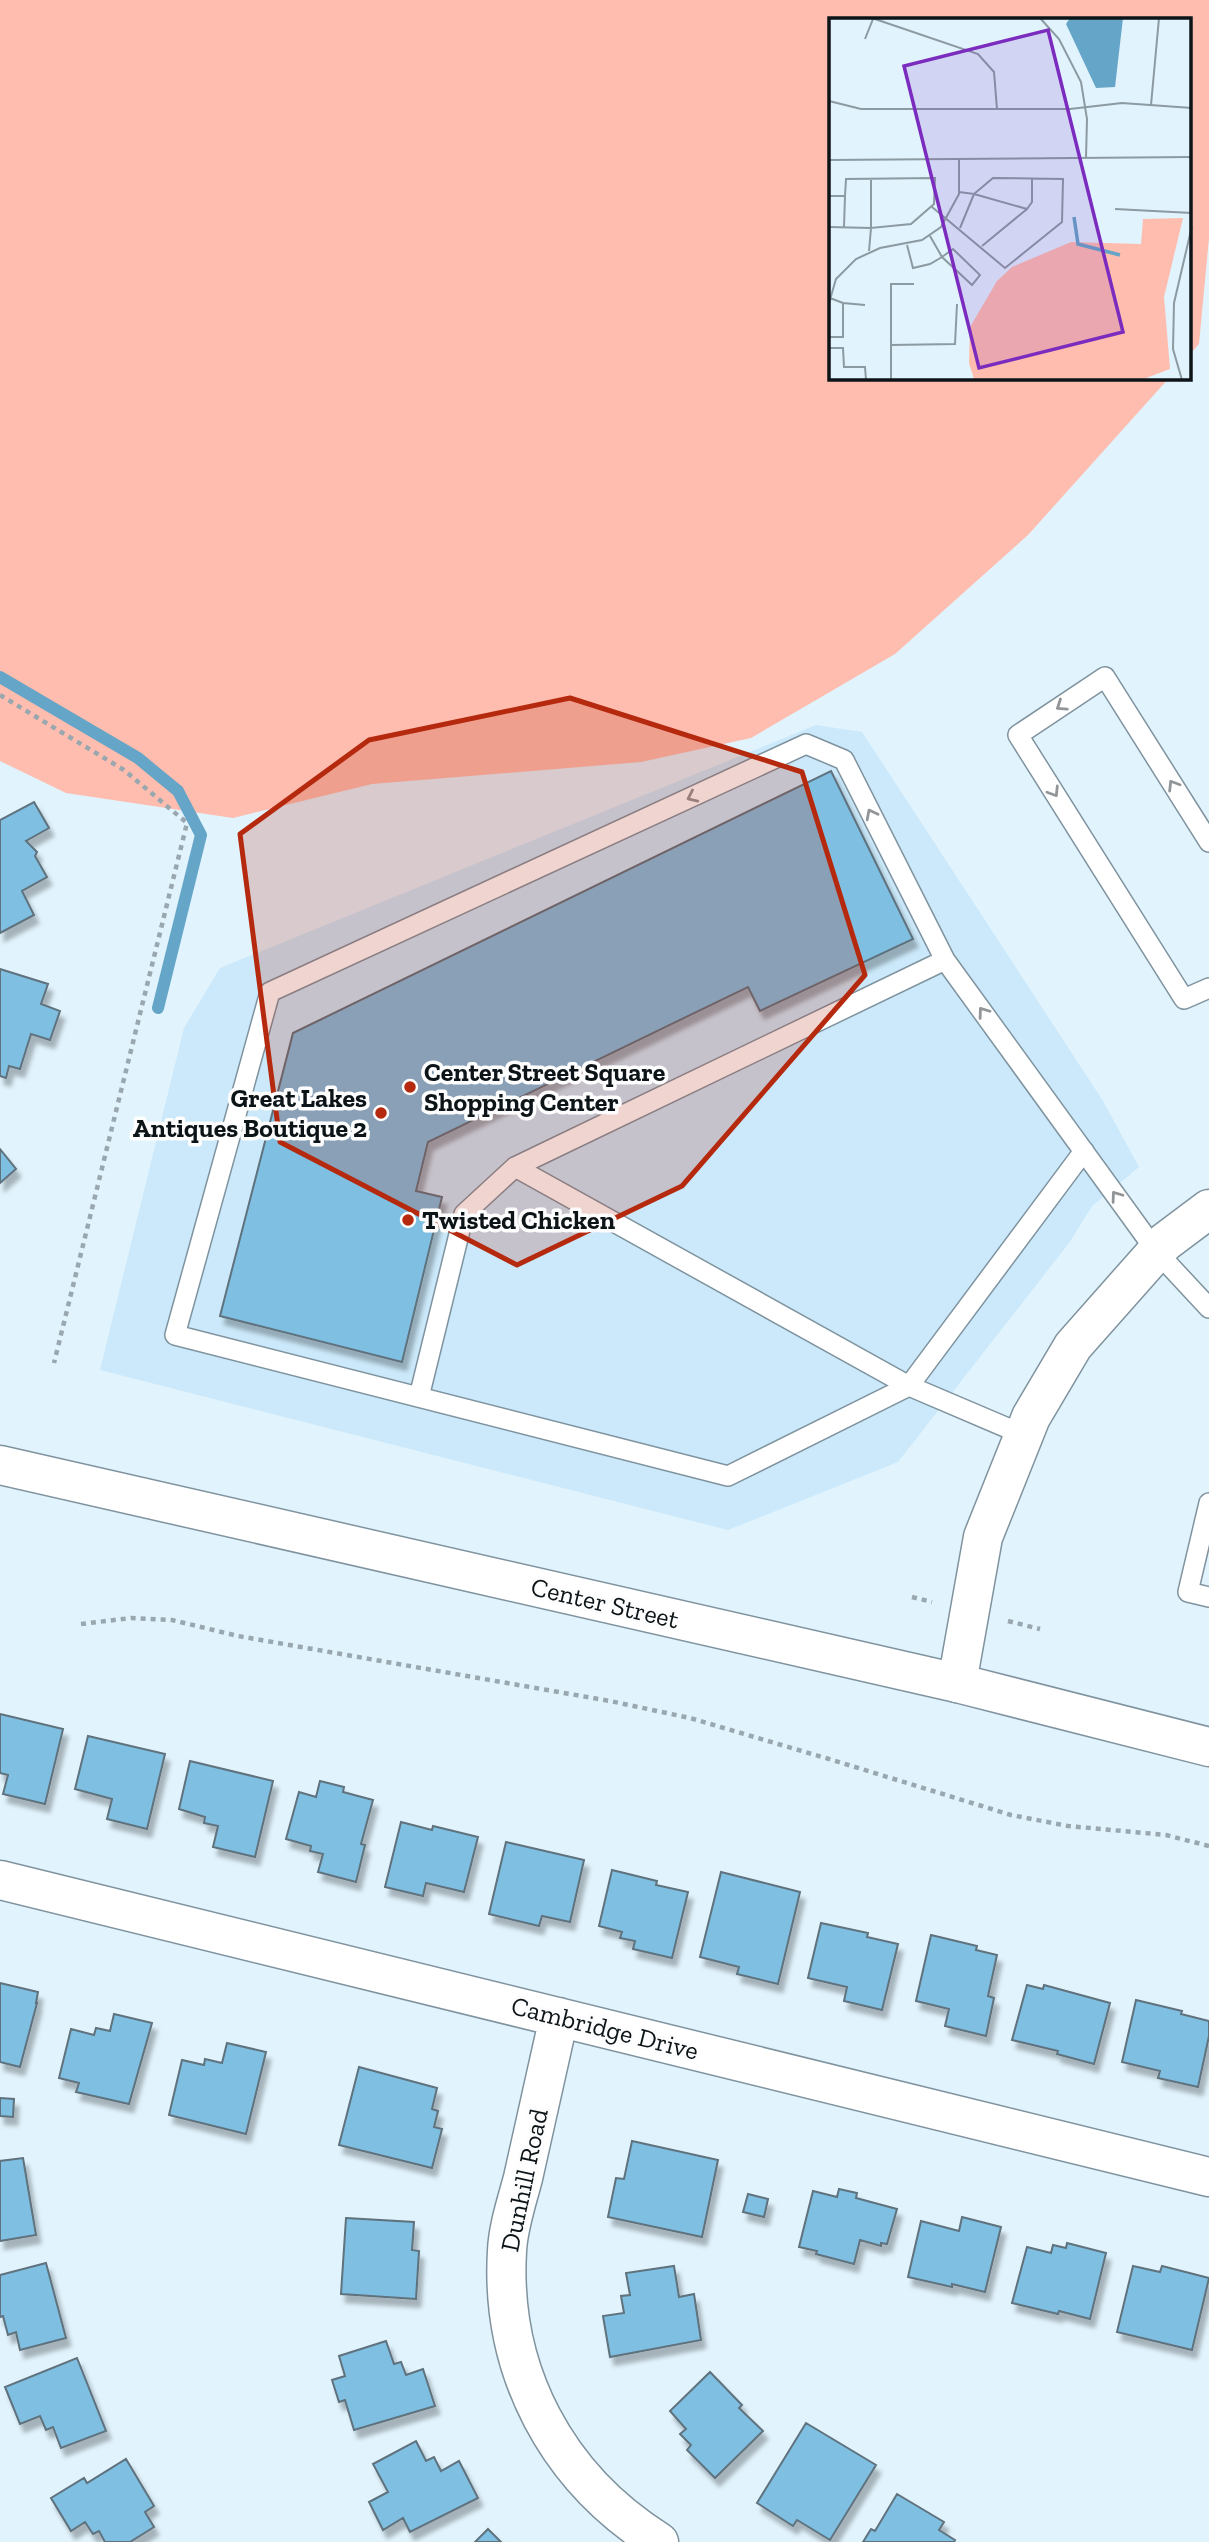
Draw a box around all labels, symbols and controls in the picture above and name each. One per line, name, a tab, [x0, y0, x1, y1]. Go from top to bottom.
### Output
inset map	[829, 18, 1192, 380]
one-way arrow	[1056, 698, 1069, 710]
one-way arrow	[1168, 779, 1181, 792]
one-way arrow	[1046, 785, 1059, 798]
one-way arrow	[687, 788, 699, 802]
one-way arrow	[866, 809, 880, 821]
one-way arrow	[979, 1007, 991, 1020]
place label: Center Street Square Shopping Center	[424, 1056, 666, 1118]
marker: Center Street Square Shopping Center	[402, 1079, 418, 1095]
place label: Great Lakes Antiques Boutique 2	[133, 1082, 367, 1144]
marker: Great Lakes Antiques Boutique 2	[373, 1105, 389, 1121]
one-way arrow	[1112, 1191, 1124, 1204]
place label: Twisted Chicken	[422, 1204, 616, 1236]
marker: Twisted Chicken	[400, 1212, 416, 1228]
street label: Center Street	[528, 1570, 682, 1636]
street label: Cambridge Drive	[508, 1989, 702, 2067]
street label: Dunhill Road	[493, 2106, 555, 2254]

